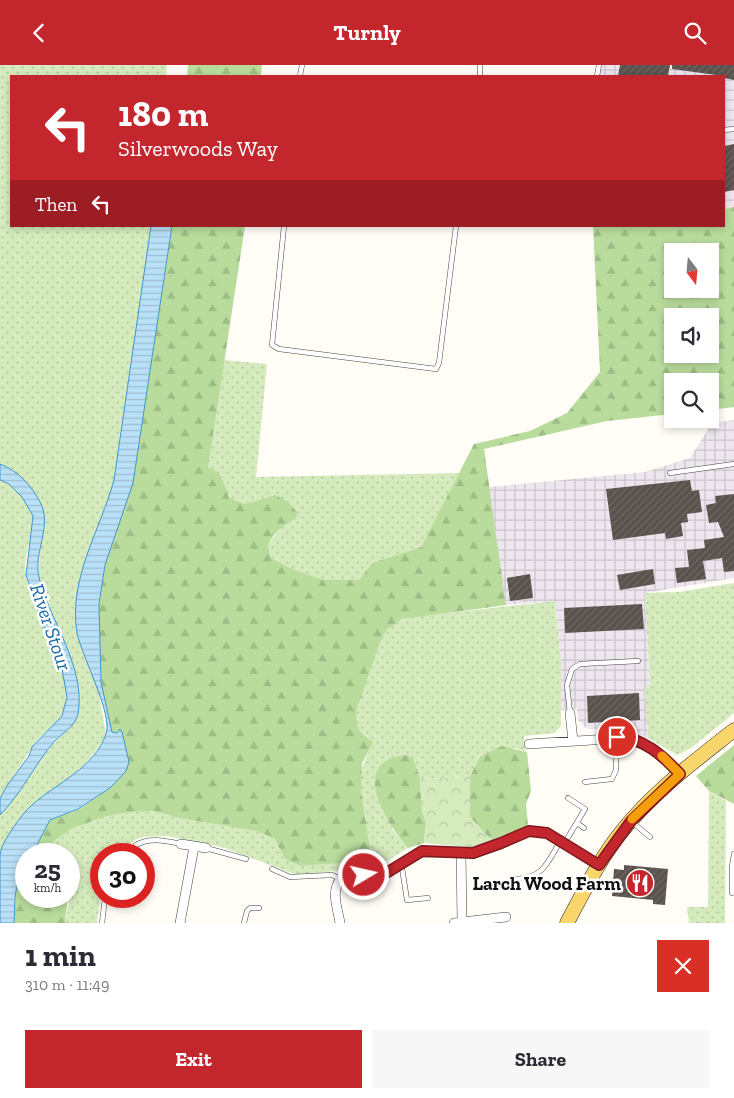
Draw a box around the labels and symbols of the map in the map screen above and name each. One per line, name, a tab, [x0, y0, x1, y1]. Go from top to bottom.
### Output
north arrow	[664, 243, 719, 297]
water label: River Stour	[25, 580, 77, 674]
pin	[596, 716, 638, 758]
speed limit sign: 30	[90, 843, 155, 908]
position arrow	[337, 848, 389, 900]
restaurant icon: Larch Wood Farm	[625, 868, 655, 898]
place label: Larch Wood Farm	[472, 872, 621, 895]

